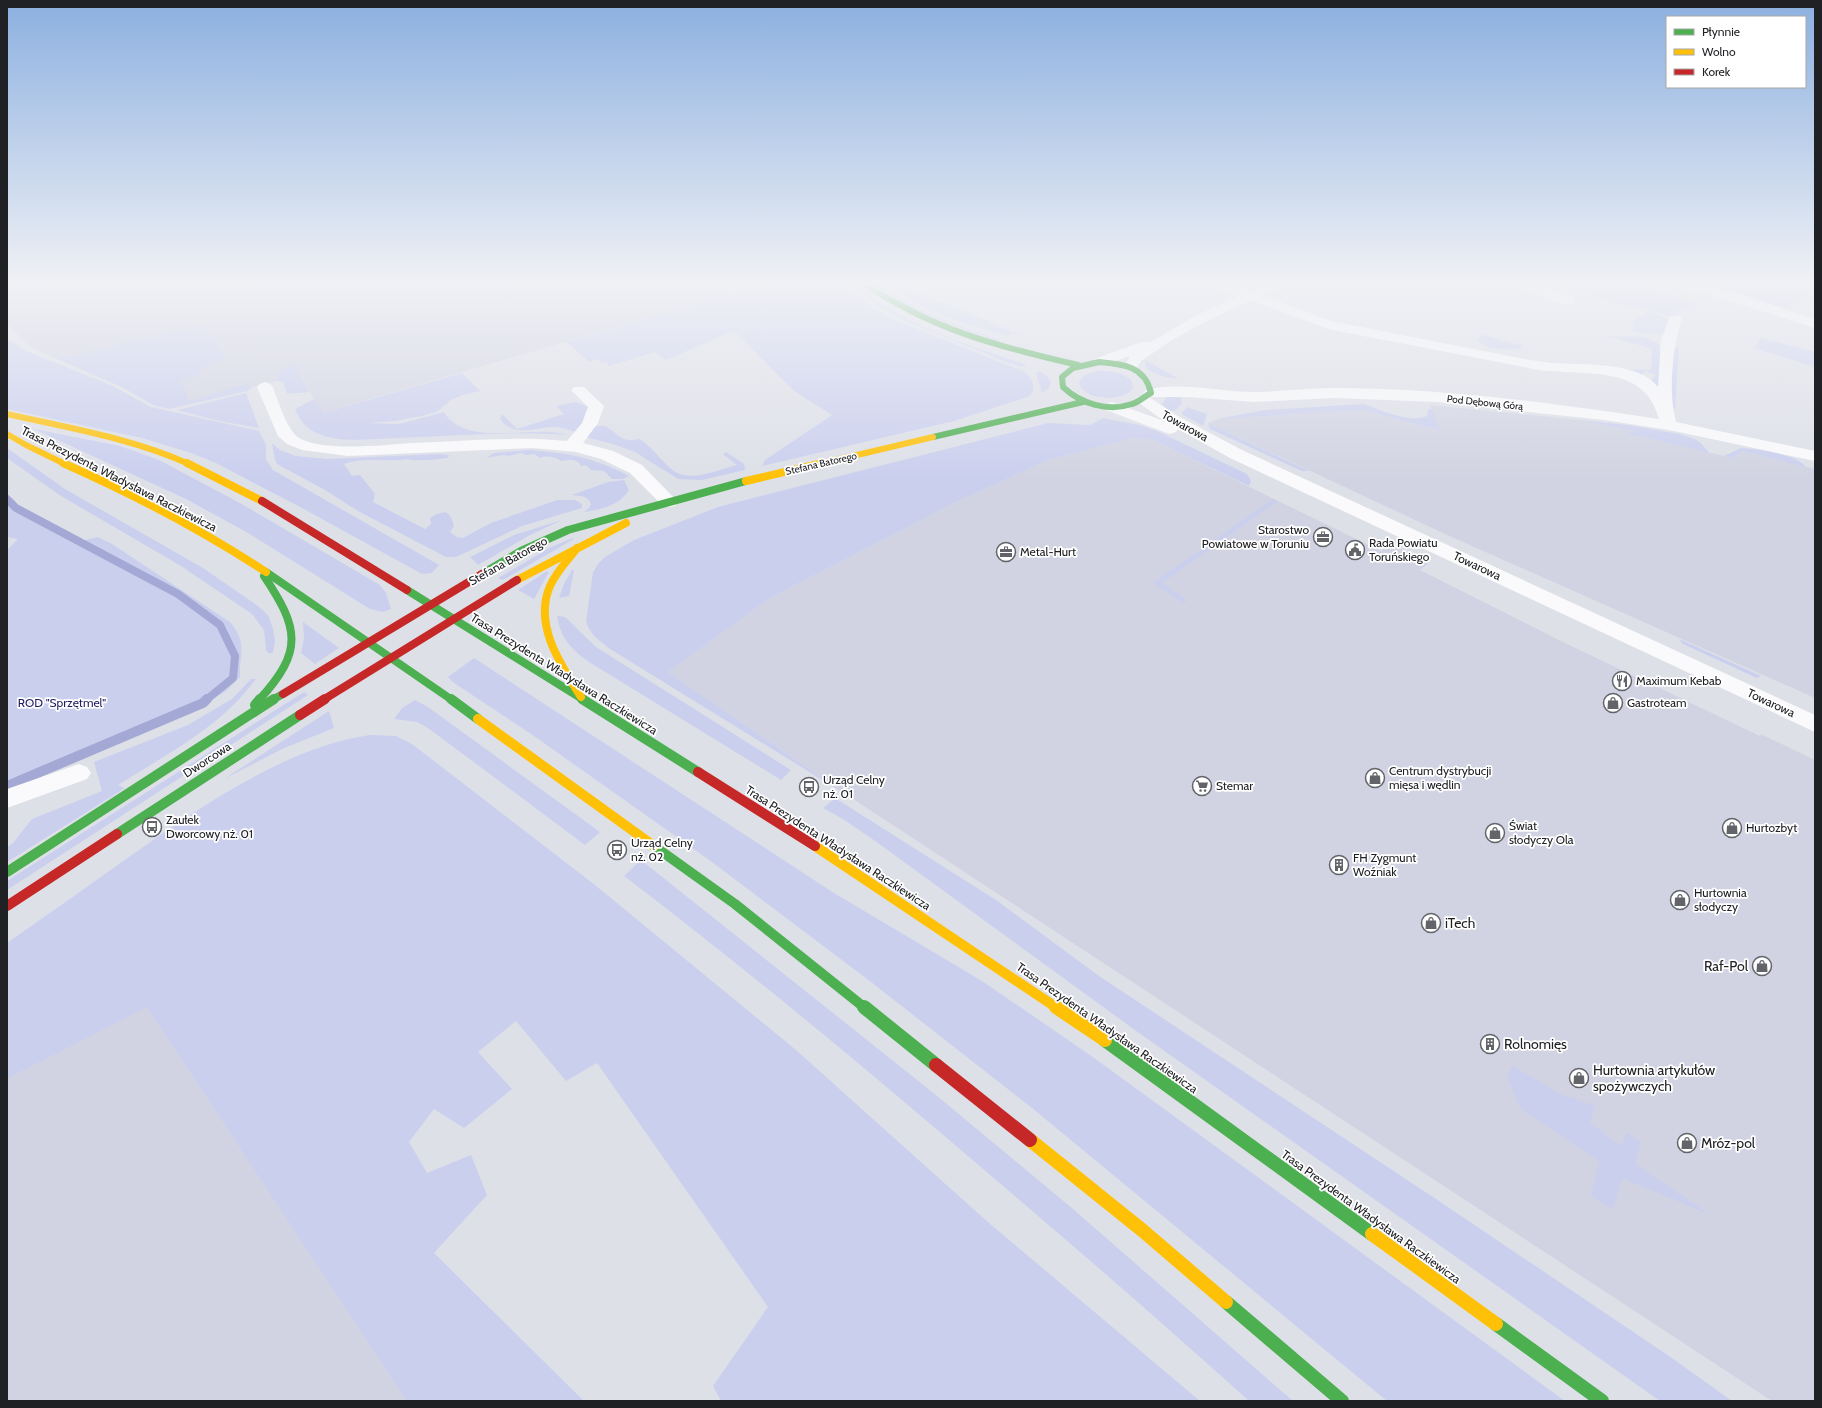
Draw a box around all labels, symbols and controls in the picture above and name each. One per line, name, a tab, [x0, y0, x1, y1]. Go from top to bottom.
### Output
legend	[1666, 16, 1806, 88]
text: Płynnie	[1702, 24, 1740, 39]
text: Wolno	[1702, 44, 1736, 59]
text: Korek	[1702, 64, 1731, 79]
street label: Pod Dębową Górą	[1446, 392, 1524, 413]
street label: Towarowa	[1159, 407, 1211, 445]
street label: Trasa Prezydenta Władysława Raczkiewicza	[19, 422, 220, 535]
street label: Stefana Batorego	[784, 449, 859, 478]
place label: Starostwo Powiatowe w Toruniu	[1202, 522, 1309, 551]
office icon: Starostwo Powiatowe w Toruniu	[1312, 526, 1334, 548]
street label: Stefana Batorego	[466, 533, 550, 588]
place label: Rada Powiatu Toruńskiego	[1369, 535, 1438, 564]
public building icon: Rada Powiatu Toruńskiego	[1344, 539, 1366, 561]
office icon: Metal-Hurt	[995, 541, 1017, 563]
place label: Metal-Hurt	[1020, 544, 1076, 559]
street label: Towarowa	[1451, 548, 1504, 583]
street label: Trasa Prezydenta Władysława Raczkiewicza	[468, 610, 661, 738]
restaurant icon: Maximum Kebab	[1611, 670, 1633, 692]
place label: Maximum Kebab	[1636, 673, 1722, 688]
street label: Towarowa	[1745, 685, 1798, 720]
shop icon: Gastroteam	[1602, 692, 1624, 714]
park label: ROD "Sprzętmel"	[18, 695, 106, 710]
place label: Gastroteam	[1627, 695, 1686, 710]
street label: Dworcowa	[180, 738, 234, 781]
place label: Centrum dystrybucji mięsa i wędlin	[1389, 763, 1491, 792]
shop icon: Centrum dystrybucji mięsa i wędlin	[1364, 767, 1386, 789]
place label: Urząd Celny nż. 01	[823, 772, 885, 801]
supermarket icon: Stemar	[1191, 775, 1213, 797]
bus stop icon: Urząd Celny nż. 01	[798, 776, 820, 798]
place label: Stemar	[1216, 778, 1253, 793]
street label: Trasa Prezydenta Władysława Raczkiewicza	[743, 782, 934, 913]
place label: Zaułek Dworcowy nż. 01	[166, 812, 253, 841]
bus stop icon: Zaułek Dworcowy nż. 01	[141, 816, 163, 838]
shop icon: Hurtozbyt	[1721, 817, 1743, 839]
place label: Świat słodyczy Ola	[1509, 818, 1574, 847]
place label: Hurtozbyt	[1746, 820, 1797, 835]
shop icon: Świat słodyczy Ola	[1484, 822, 1506, 844]
place label: Urząd Celny nż. 02	[631, 835, 693, 864]
bus stop icon: Urząd Celny nż. 02	[606, 839, 628, 861]
place label: FH Zygmunt Woźniak	[1353, 850, 1416, 879]
building icon: FH Zygmunt Woźniak	[1328, 854, 1350, 876]
place label: Hurtownia słodyczy	[1694, 885, 1747, 914]
shop icon: Hurtownia słodyczy	[1669, 889, 1691, 911]
shop icon: iTech	[1420, 912, 1442, 934]
place label: iTech	[1445, 914, 1475, 932]
shop icon: Raf-Pol	[1751, 955, 1773, 977]
place label: Raf-Pol	[1704, 957, 1749, 975]
street label: Trasa Prezydenta Władysława Raczkiewicza	[1014, 959, 1201, 1096]
building icon: Rolnomięs	[1479, 1033, 1501, 1055]
place label: Rolnomięs	[1504, 1035, 1567, 1053]
place label: Hurtownia artykułów spożywczych	[1593, 1061, 1715, 1095]
shop icon: Hurtownia artykułów spożywczych	[1568, 1067, 1590, 1089]
shop icon: Mróz-pol	[1676, 1132, 1698, 1154]
place label: Mróz-pol	[1701, 1134, 1756, 1152]
street label: Trasa Prezydenta Władysława Raczkiewicza	[1279, 1147, 1464, 1287]

